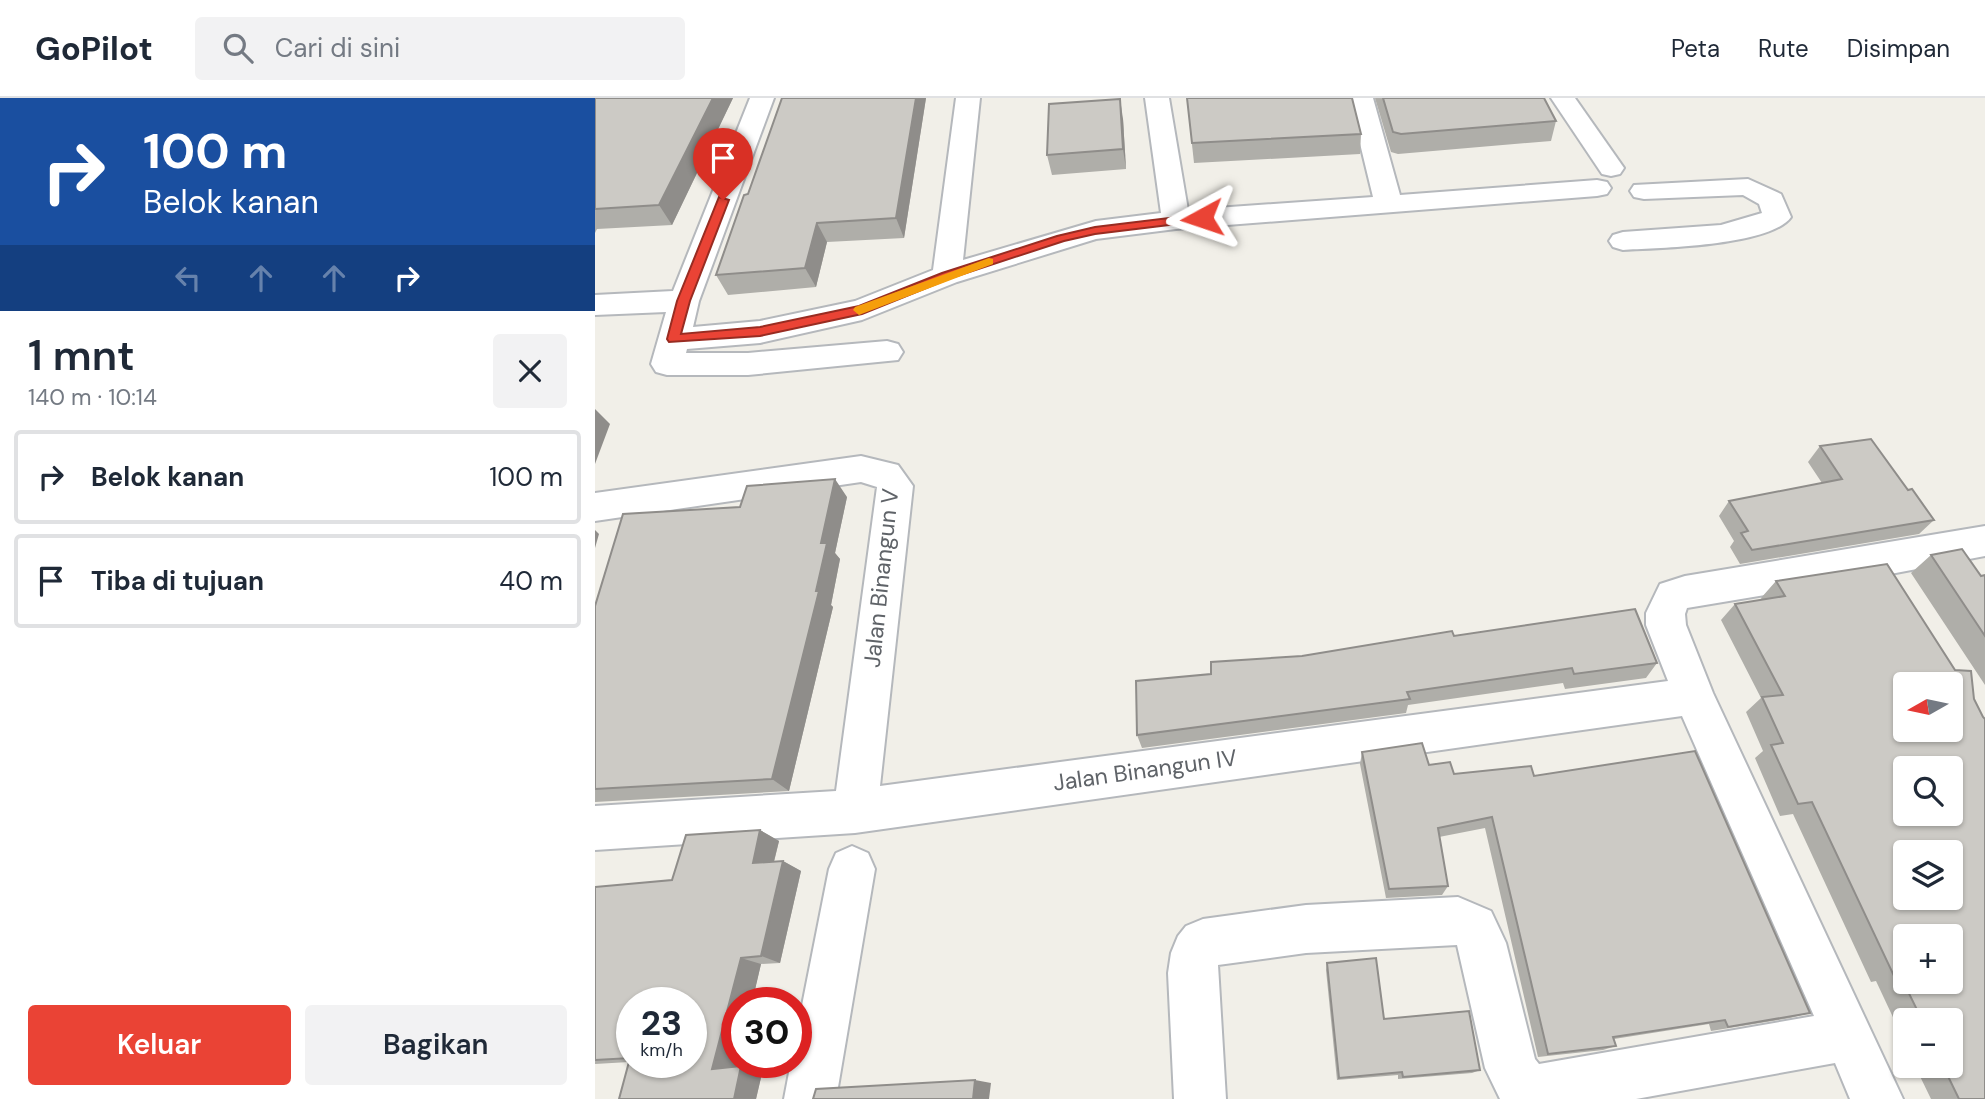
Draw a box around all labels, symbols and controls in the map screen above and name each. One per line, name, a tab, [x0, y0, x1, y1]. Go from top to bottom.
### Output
search box	[195, 17, 685, 80]
text: GoPilot	[35, 27, 153, 70]
icon: search	[219, 29, 257, 67]
text: Cari di sini	[275, 31, 400, 65]
text: Peta	[1671, 33, 1720, 64]
text: Rute	[1758, 33, 1809, 64]
text: Disimpan	[1847, 33, 1950, 64]
text: 100 m	[143, 119, 287, 183]
icon: right	[28, 126, 119, 217]
pin	[693, 128, 753, 200]
icon: arrive	[704, 139, 742, 177]
text: Belok kanan	[143, 181, 319, 223]
position arrow	[1165, 181, 1239, 255]
icon: left	[169, 259, 207, 297]
icon: ahead	[242, 259, 280, 297]
icon: ahead	[315, 259, 353, 297]
icon: right	[388, 259, 426, 297]
text: 1 mnt	[28, 328, 135, 383]
button: close	[493, 334, 567, 408]
text: 140 m · 10:14	[28, 382, 157, 412]
icon: right	[32, 458, 70, 496]
text: Belok kanan	[91, 460, 244, 494]
text: 100 m	[489, 460, 563, 494]
street label: Jalan Binangun V	[857, 487, 905, 669]
icon: arrive	[32, 562, 70, 600]
text: Tiba di tujuan	[91, 564, 264, 598]
text: 40 m	[499, 564, 563, 598]
north arrow	[1893, 672, 1963, 742]
map controls	[1893, 672, 1963, 1078]
street label: Jalan Binangun IV	[1051, 742, 1239, 798]
button: search	[1893, 756, 1963, 826]
button: layers	[1893, 840, 1963, 910]
button: +	[1893, 924, 1963, 994]
speed limit sign: 30	[721, 987, 812, 1078]
text: 23	[641, 1000, 682, 1046]
button: Keluar	[28, 1005, 291, 1085]
button: Bagikan	[305, 1005, 567, 1085]
button: −	[1893, 1008, 1963, 1078]
text: km/h	[640, 1038, 683, 1062]

